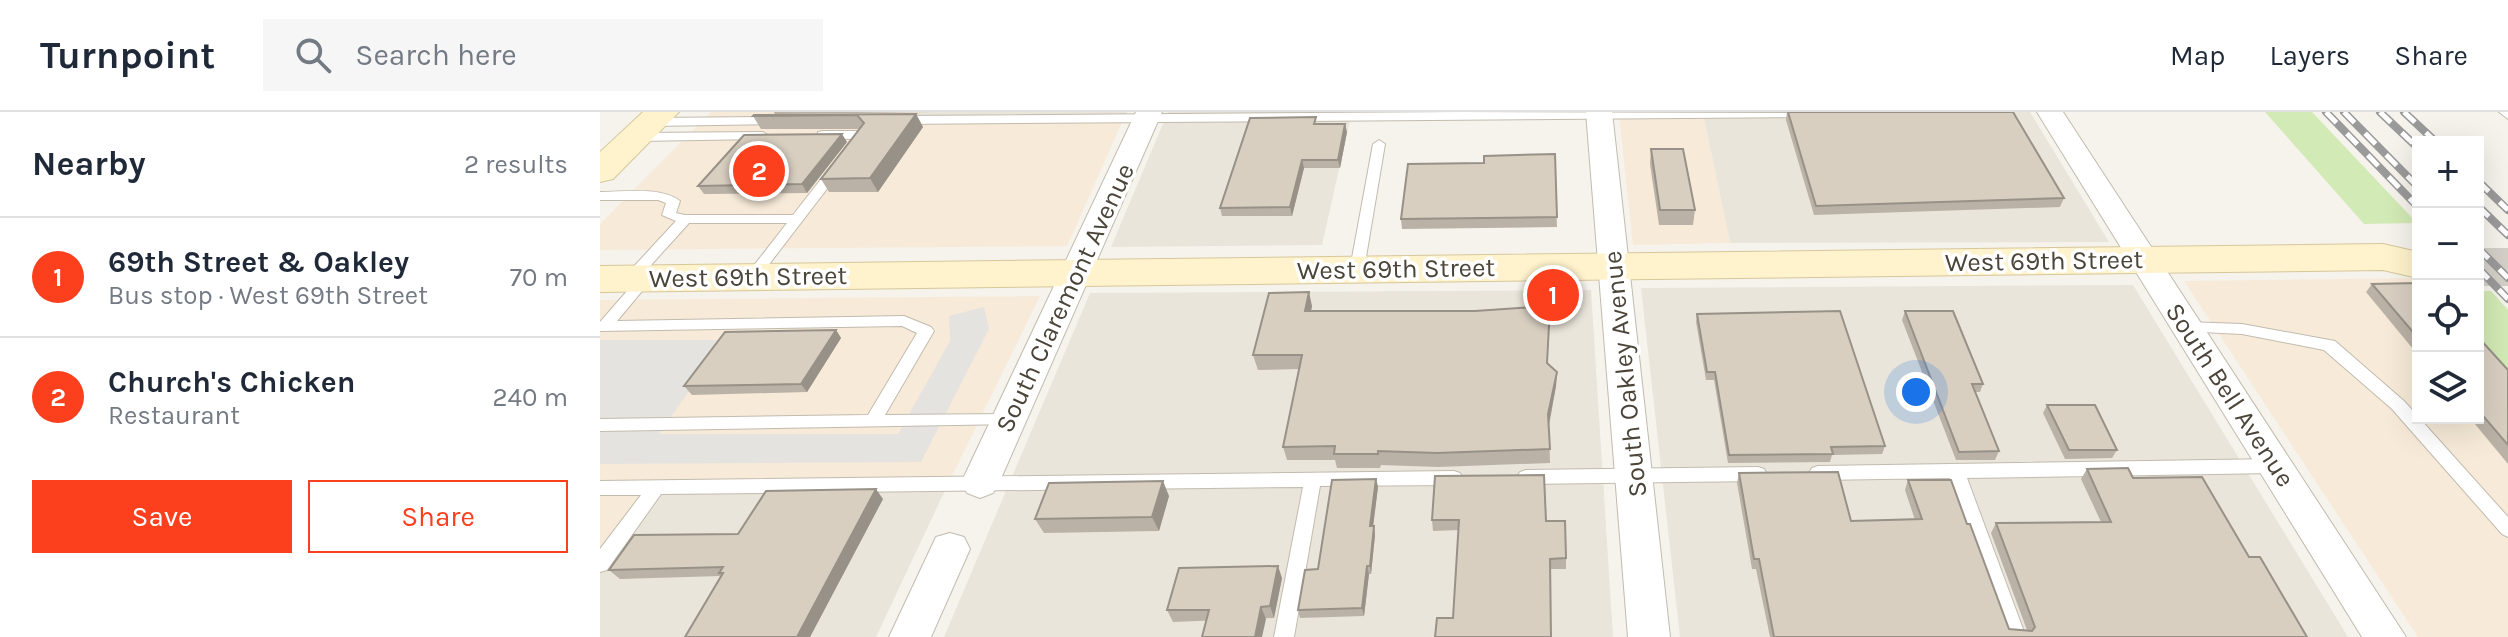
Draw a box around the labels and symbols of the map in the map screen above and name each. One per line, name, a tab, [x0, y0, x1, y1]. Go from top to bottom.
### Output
pin: 2	[733, 141, 785, 201]
street label: South Claremont Avenue	[989, 159, 1141, 437]
street label: West 69th Street	[1945, 244, 2144, 278]
street label: South Oakley Avenue	[1597, 249, 1653, 499]
street label: West 69th Street	[1297, 252, 1496, 286]
street label: West 69th Street	[649, 260, 848, 294]
pin: 1	[1527, 265, 1579, 325]
street label: South Bell Avenue	[2159, 297, 2301, 493]
your location	[1896, 372, 1936, 412]

